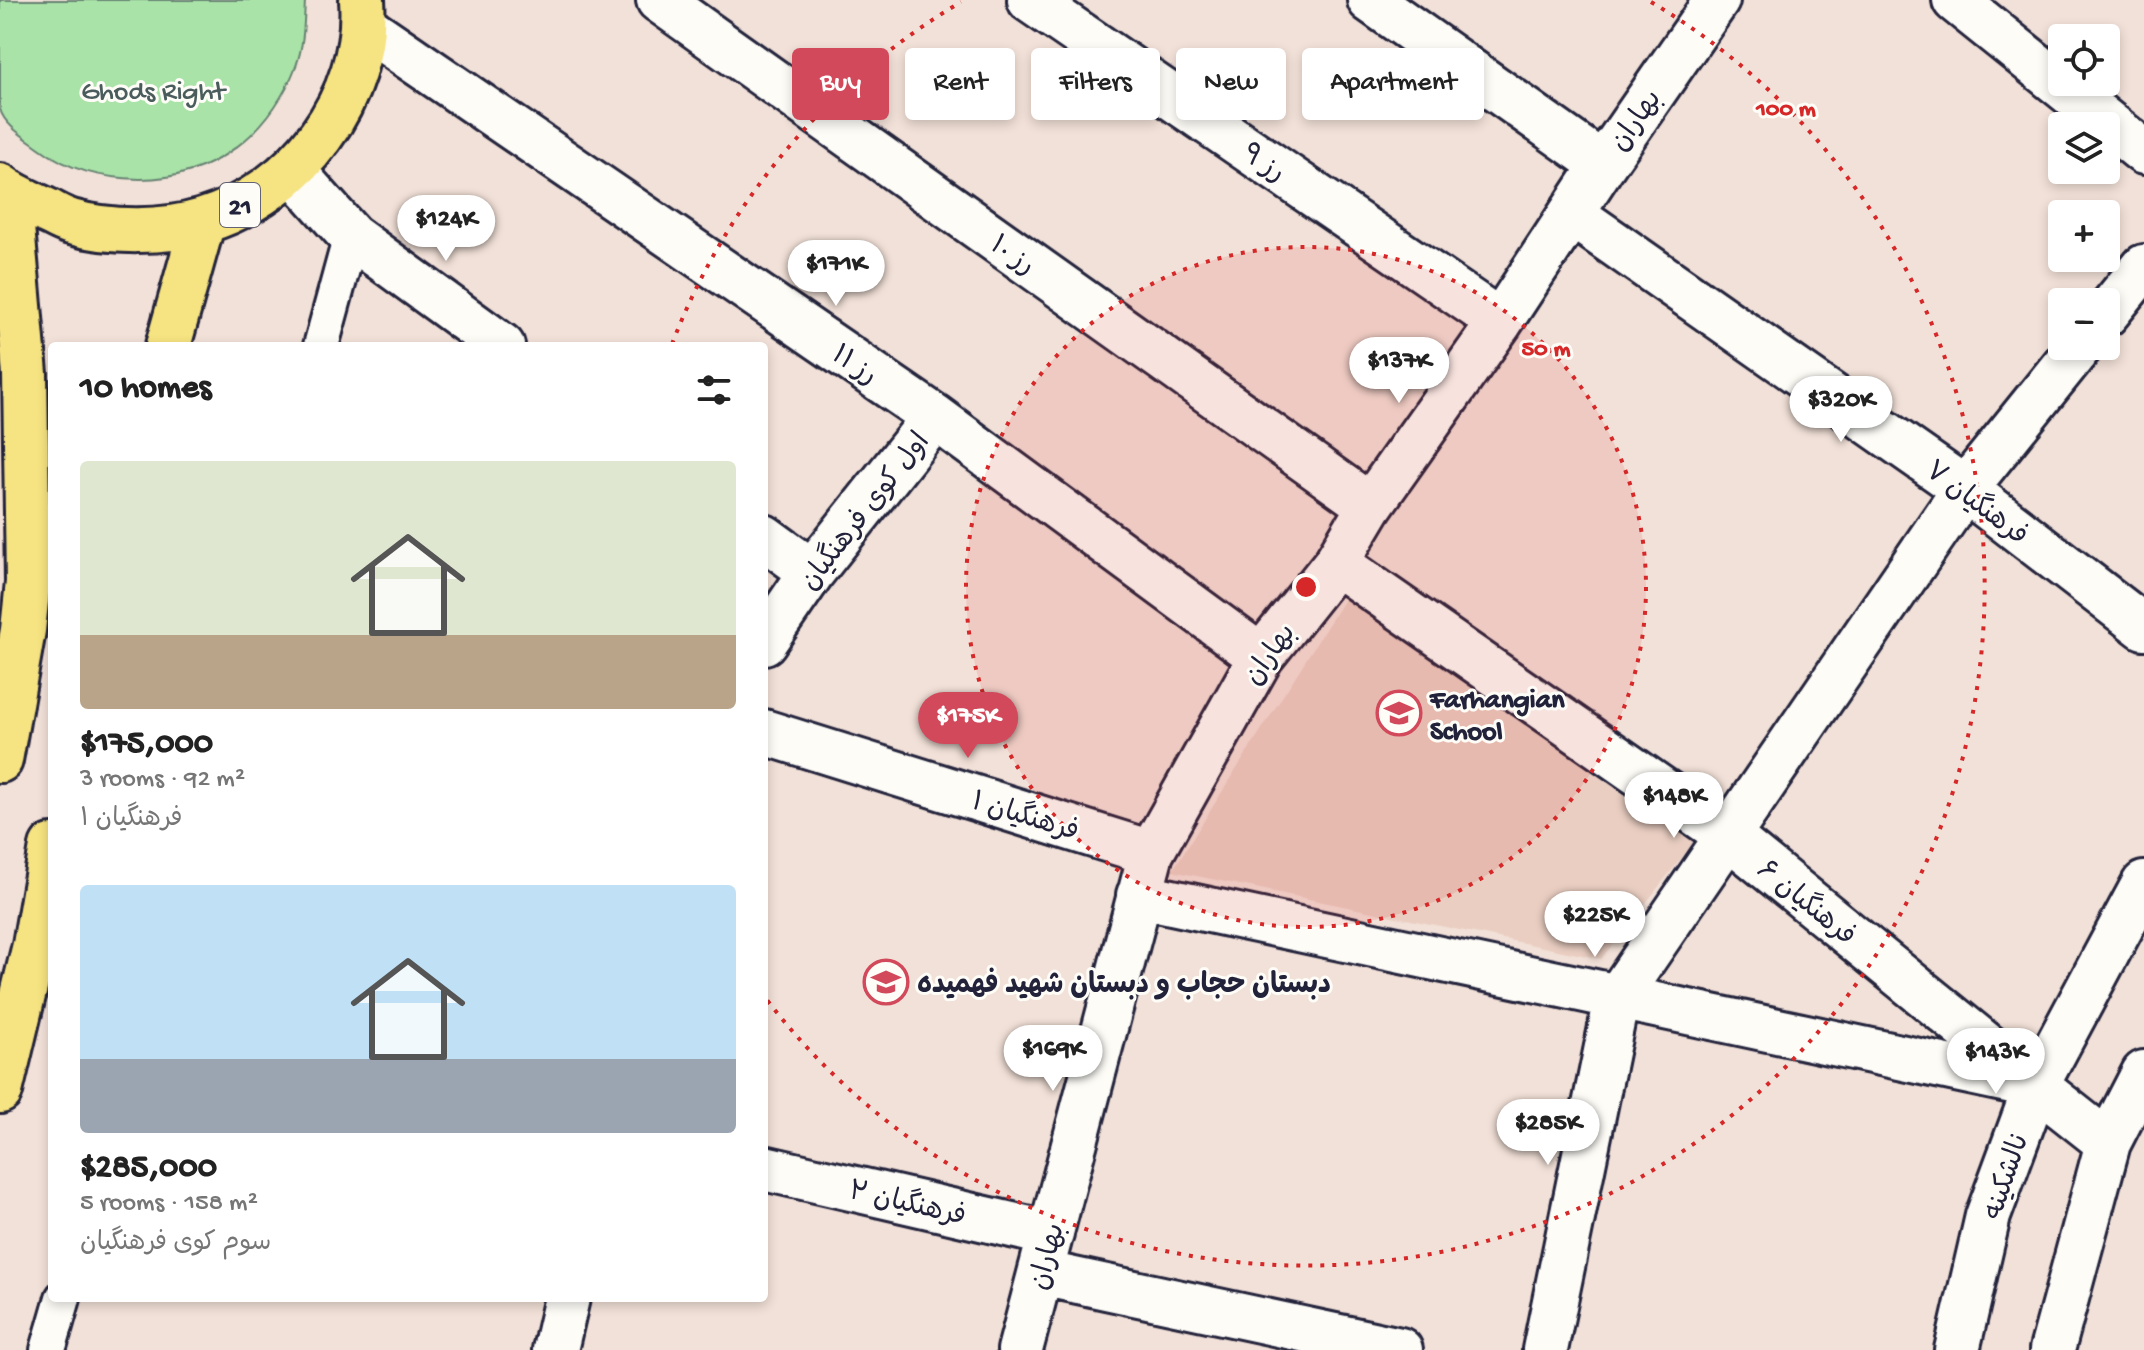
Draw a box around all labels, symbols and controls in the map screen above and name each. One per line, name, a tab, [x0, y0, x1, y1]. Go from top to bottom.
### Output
map controls	[2048, 24, 2120, 360]
button: locate	[2048, 24, 2120, 96]
chip: Buy	[792, 48, 889, 120]
chip: Rent	[905, 48, 1015, 120]
chip: Filters	[1031, 48, 1160, 120]
chip: New	[1176, 48, 1286, 120]
chip: Apartment	[1302, 48, 1484, 120]
park label: Ghods Right	[81, 77, 227, 110]
street label: بهاران	[1605, 84, 1671, 159]
text: 100 m	[1755, 96, 1816, 125]
button: layers	[2048, 112, 2120, 184]
street label: رز ۹	[1234, 138, 1291, 191]
road number: 21	[220, 183, 260, 227]
pin: $124K	[390, 195, 502, 263]
button: +	[2048, 200, 2120, 272]
text: $124K	[415, 205, 477, 236]
street label: رز ۱۰	[983, 230, 1040, 284]
pin: $171K	[780, 240, 892, 308]
text: $171K	[806, 250, 866, 281]
button: −	[2048, 288, 2120, 360]
text: 50 m	[1522, 336, 1570, 365]
pin: $137K	[1343, 337, 1455, 405]
street label: رز ۱۱	[824, 340, 883, 394]
text: $137K	[1367, 347, 1431, 378]
icon: filters	[692, 368, 736, 412]
text: 10 homes	[80, 370, 211, 410]
pin: $320K	[1785, 376, 1897, 444]
text: $320K	[1807, 386, 1875, 417]
street label: اول کوی فرهنگیان	[791, 425, 939, 598]
street label: فرهنگیان ۷	[1917, 452, 2036, 554]
icon: home	[336, 513, 480, 657]
centre of rings	[1292, 573, 1320, 601]
street label: بهاران	[1239, 618, 1305, 693]
place label: Farhangian School	[1429, 685, 1565, 750]
school or university icon: Farhangian School	[1375, 689, 1423, 737]
pin: $175K	[912, 692, 1024, 760]
text: $175K	[936, 702, 1000, 733]
text: $175,000	[80, 725, 213, 765]
text: 3 rooms · 92 m²	[80, 765, 245, 796]
pin: $148K	[1618, 772, 1730, 840]
text: $148K	[1642, 782, 1706, 813]
street label: فرهنگیان ۱	[967, 783, 1084, 850]
text: فرهنگیان ۱	[80, 805, 183, 836]
street label: فرهنگیان ۶	[1749, 852, 1864, 954]
pin: $225K	[1539, 891, 1651, 959]
text: $225K	[1562, 901, 1628, 932]
icon: home	[336, 937, 480, 1081]
school or university icon: دبستان حجاب و دبستان شهید فهمیده	[862, 958, 910, 1006]
place label: دبستان حجاب و دبستان شهید فهمیده	[917, 967, 1331, 1003]
pin: $169K	[997, 1025, 1109, 1093]
pin: $143K	[1940, 1028, 2052, 1096]
text: $169K	[1022, 1035, 1084, 1066]
text: $143K	[1965, 1038, 2027, 1069]
pin: $285K	[1492, 1099, 1604, 1167]
text: $285K	[1515, 1109, 1581, 1140]
street label: نالشکینه	[1978, 1130, 2038, 1225]
text: $285,000	[80, 1149, 217, 1189]
street label: فرهنگیان ۲	[845, 1172, 970, 1235]
text: 5 rooms · 158 m²	[80, 1189, 258, 1220]
street label: بهاران	[1025, 1220, 1074, 1294]
text: سوم کوی فرهنگیان	[80, 1229, 271, 1260]

